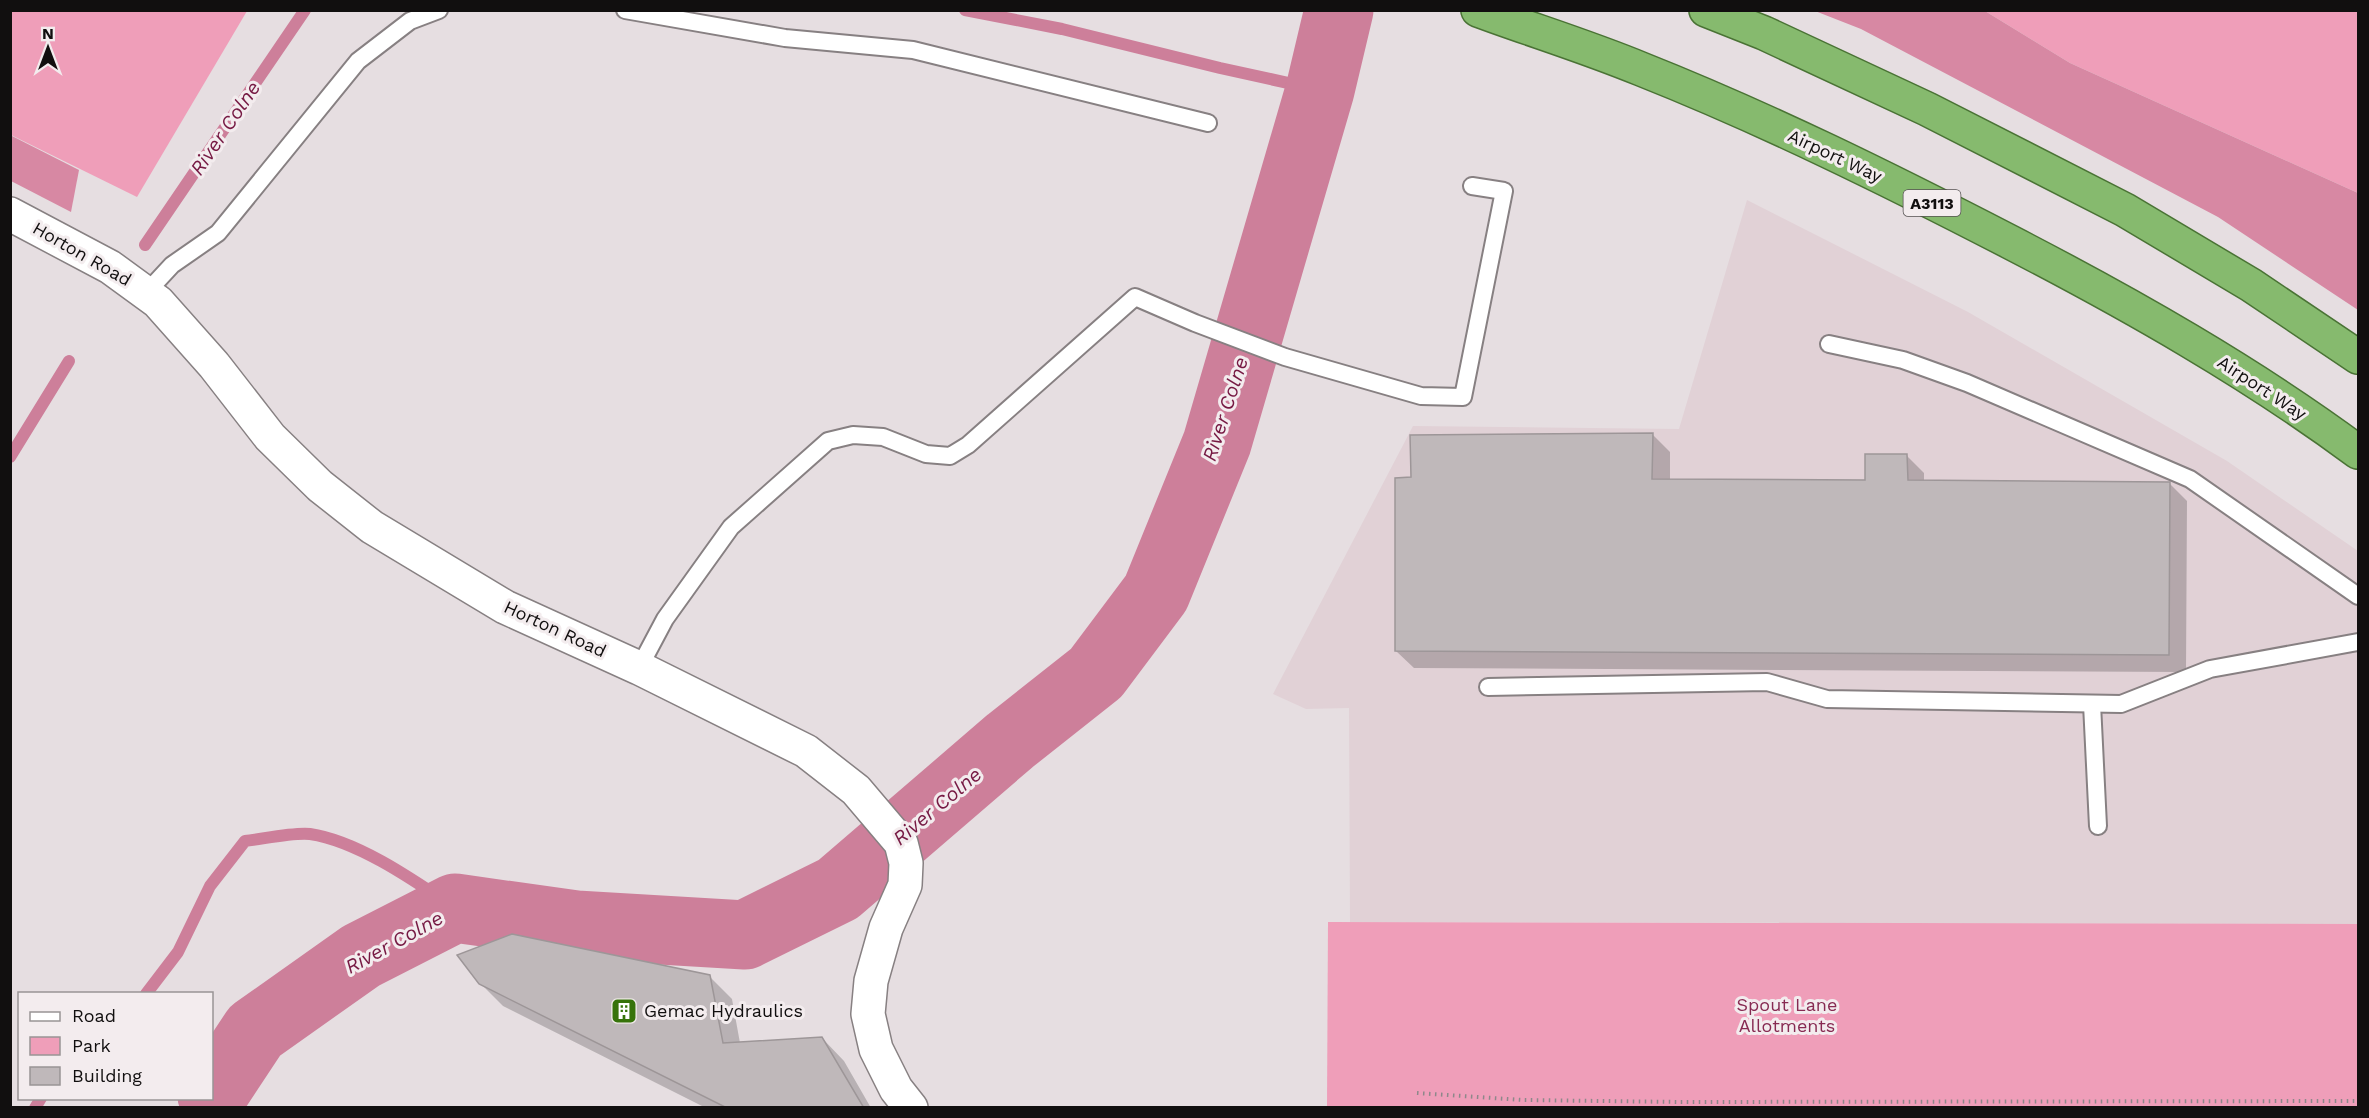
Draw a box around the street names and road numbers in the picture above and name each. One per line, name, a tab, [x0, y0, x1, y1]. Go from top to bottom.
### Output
street label: Airport Way	[1785, 125, 1886, 187]
road number: A3113	[1904, 190, 1960, 216]
street label: Horton Road	[29, 217, 135, 290]
street label: Airport Way	[2214, 351, 2311, 424]
street label: Horton Road	[501, 596, 610, 661]

